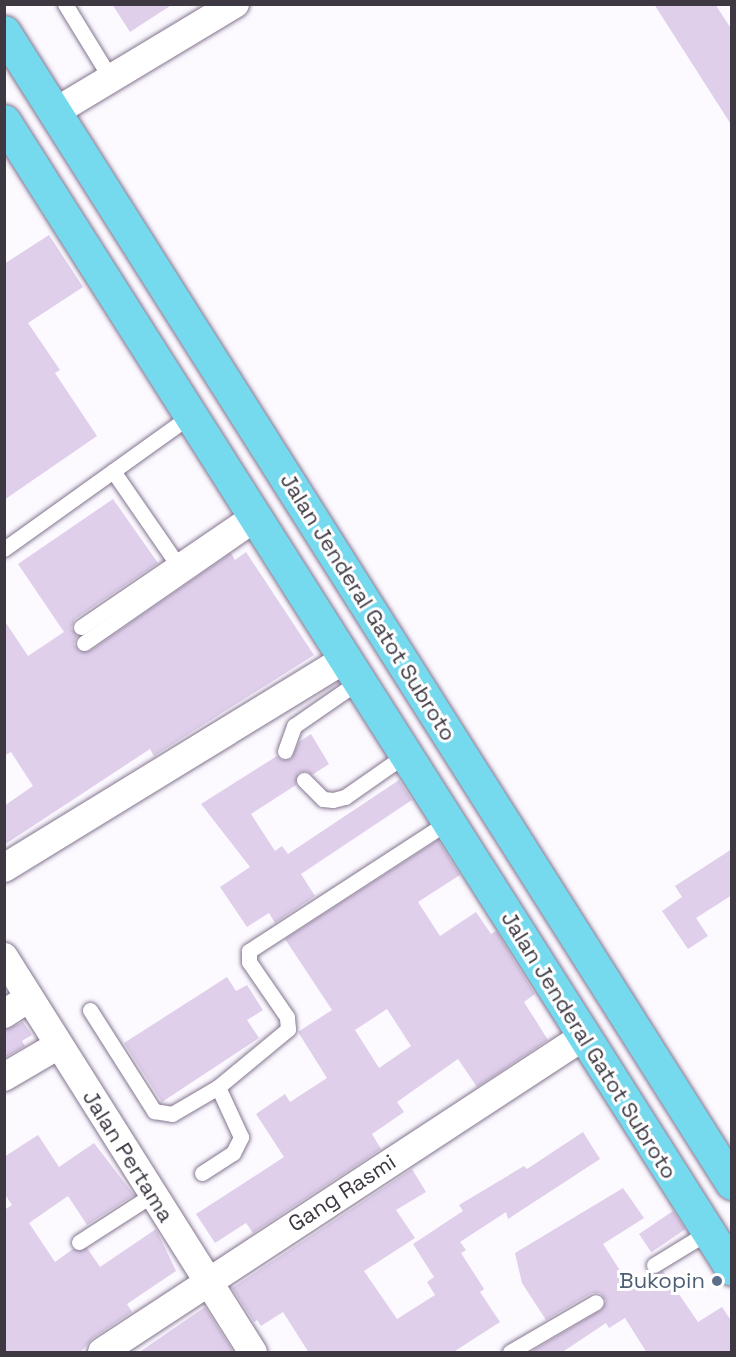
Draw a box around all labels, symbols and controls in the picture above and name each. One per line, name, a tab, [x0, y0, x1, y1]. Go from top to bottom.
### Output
street label: Jalan Jenderal Gatot Subroto	[274, 468, 462, 746]
street label: Jalan Jenderal Gatot Subroto	[495, 906, 683, 1184]
street label: Jalan Pertama	[77, 1085, 179, 1227]
street label: Gang Rasmi	[283, 1148, 401, 1238]
place label: Bukopin	[619, 1268, 705, 1294]
marker: Bukopin	[710, 1274, 724, 1288]

